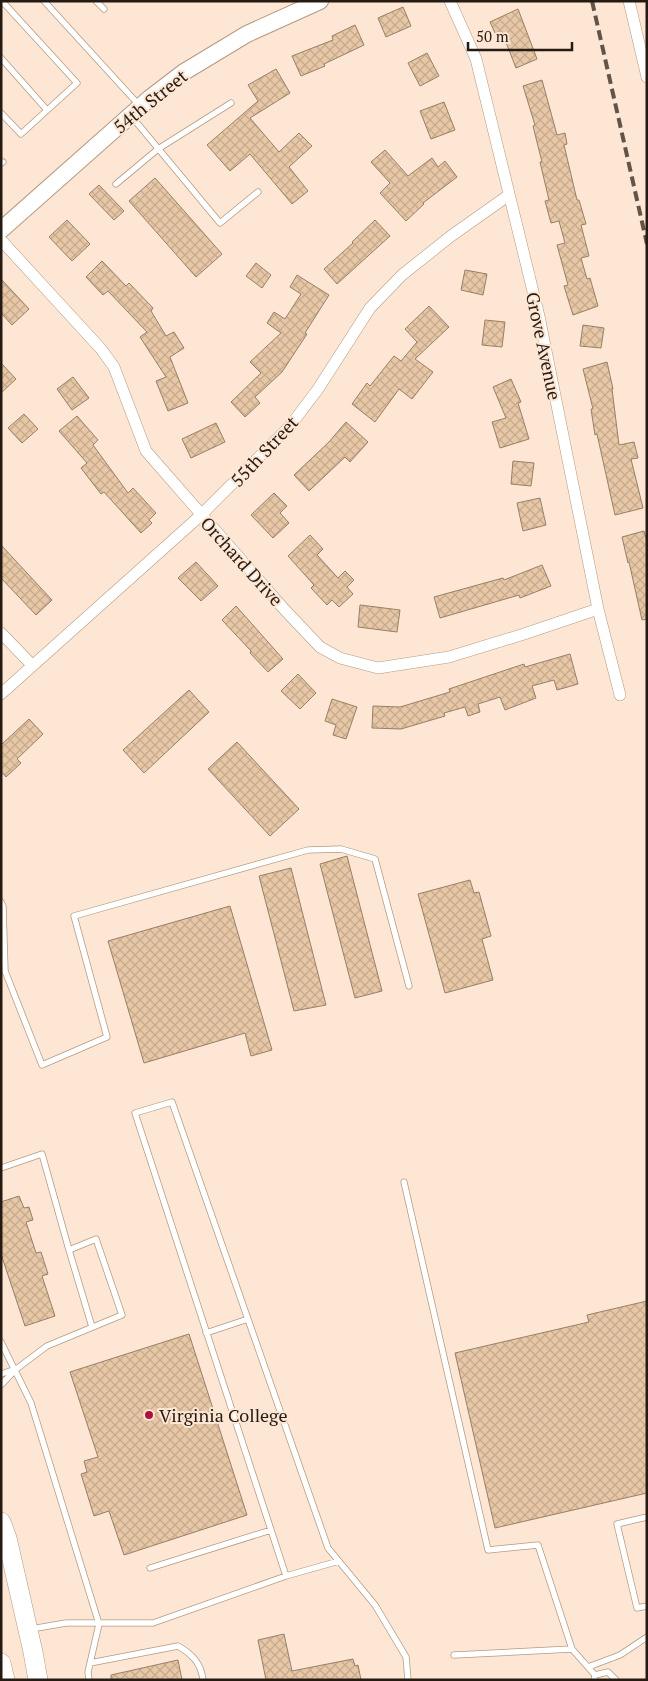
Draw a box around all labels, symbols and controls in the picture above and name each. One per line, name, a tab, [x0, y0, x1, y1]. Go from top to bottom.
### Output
scale bar	[468, 20, 572, 52]
text: 50 m	[476, 26, 509, 46]
street label: 54th Street	[108, 64, 192, 138]
street label: Grove Avenue	[521, 290, 567, 402]
street label: 55th Street	[225, 410, 303, 492]
street label: Orchard Drive	[195, 511, 289, 611]
place label: Virginia College	[159, 1403, 288, 1427]
marker: Virginia College	[143, 1409, 155, 1421]

